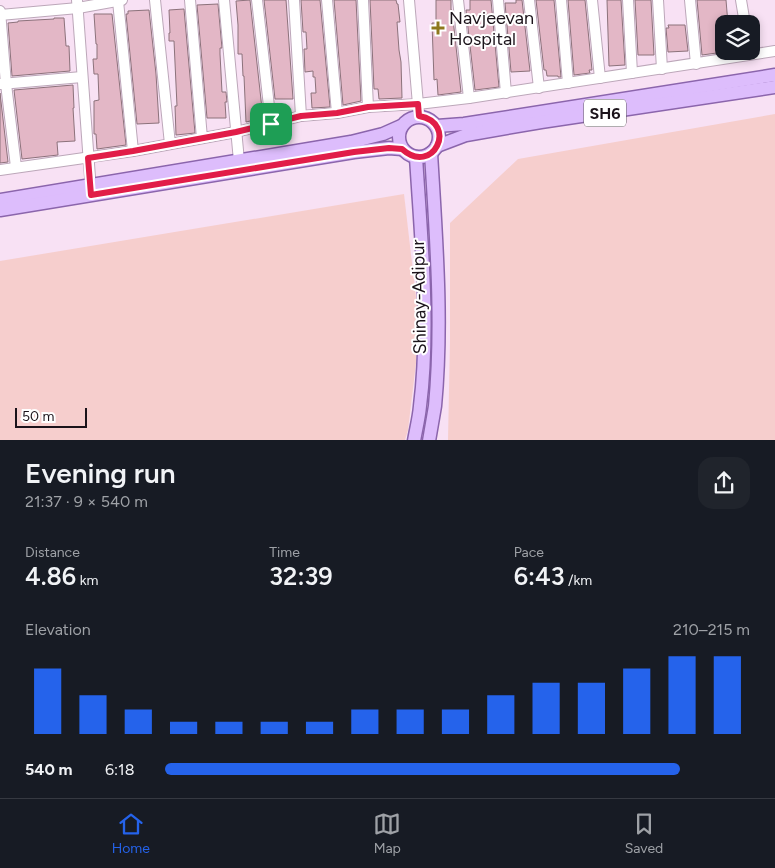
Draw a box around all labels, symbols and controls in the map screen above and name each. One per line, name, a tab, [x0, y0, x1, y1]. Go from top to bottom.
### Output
place label: Navjeevan Hospital	[449, 7, 534, 50]
map controls	[715, 15, 760, 60]
button: layers	[715, 15, 760, 60]
marker: Navjeevan Hospital	[431, 21, 445, 35]
road number: SH6	[584, 100, 626, 126]
pin	[250, 103, 292, 145]
icon: arrive	[257, 110, 285, 138]
street label: Shinay-Adipur	[407, 239, 431, 355]
scale bar	[15, 406, 88, 429]
text: 50 m	[22, 408, 54, 425]
text: Evening run	[25, 456, 176, 490]
button: share	[698, 457, 750, 509]
text: 21:37 · 9 × 540 m	[25, 492, 148, 511]
text: Distance	[25, 544, 80, 561]
text: Time	[269, 544, 300, 561]
text: Pace	[514, 544, 544, 561]
text: 4.86	[25, 561, 76, 591]
text: 32:39	[269, 561, 333, 591]
text: 6:43	[514, 561, 565, 591]
text: km	[76, 572, 98, 589]
text: /km	[565, 572, 592, 589]
text: Elevation	[25, 620, 91, 639]
text: 210–215 m	[673, 620, 750, 639]
text: 540 m	[25, 760, 73, 779]
text: 6:18	[105, 760, 135, 779]
tab: Home	[112, 810, 150, 857]
tab: Map	[373, 810, 401, 857]
tab: Saved	[625, 810, 663, 857]

